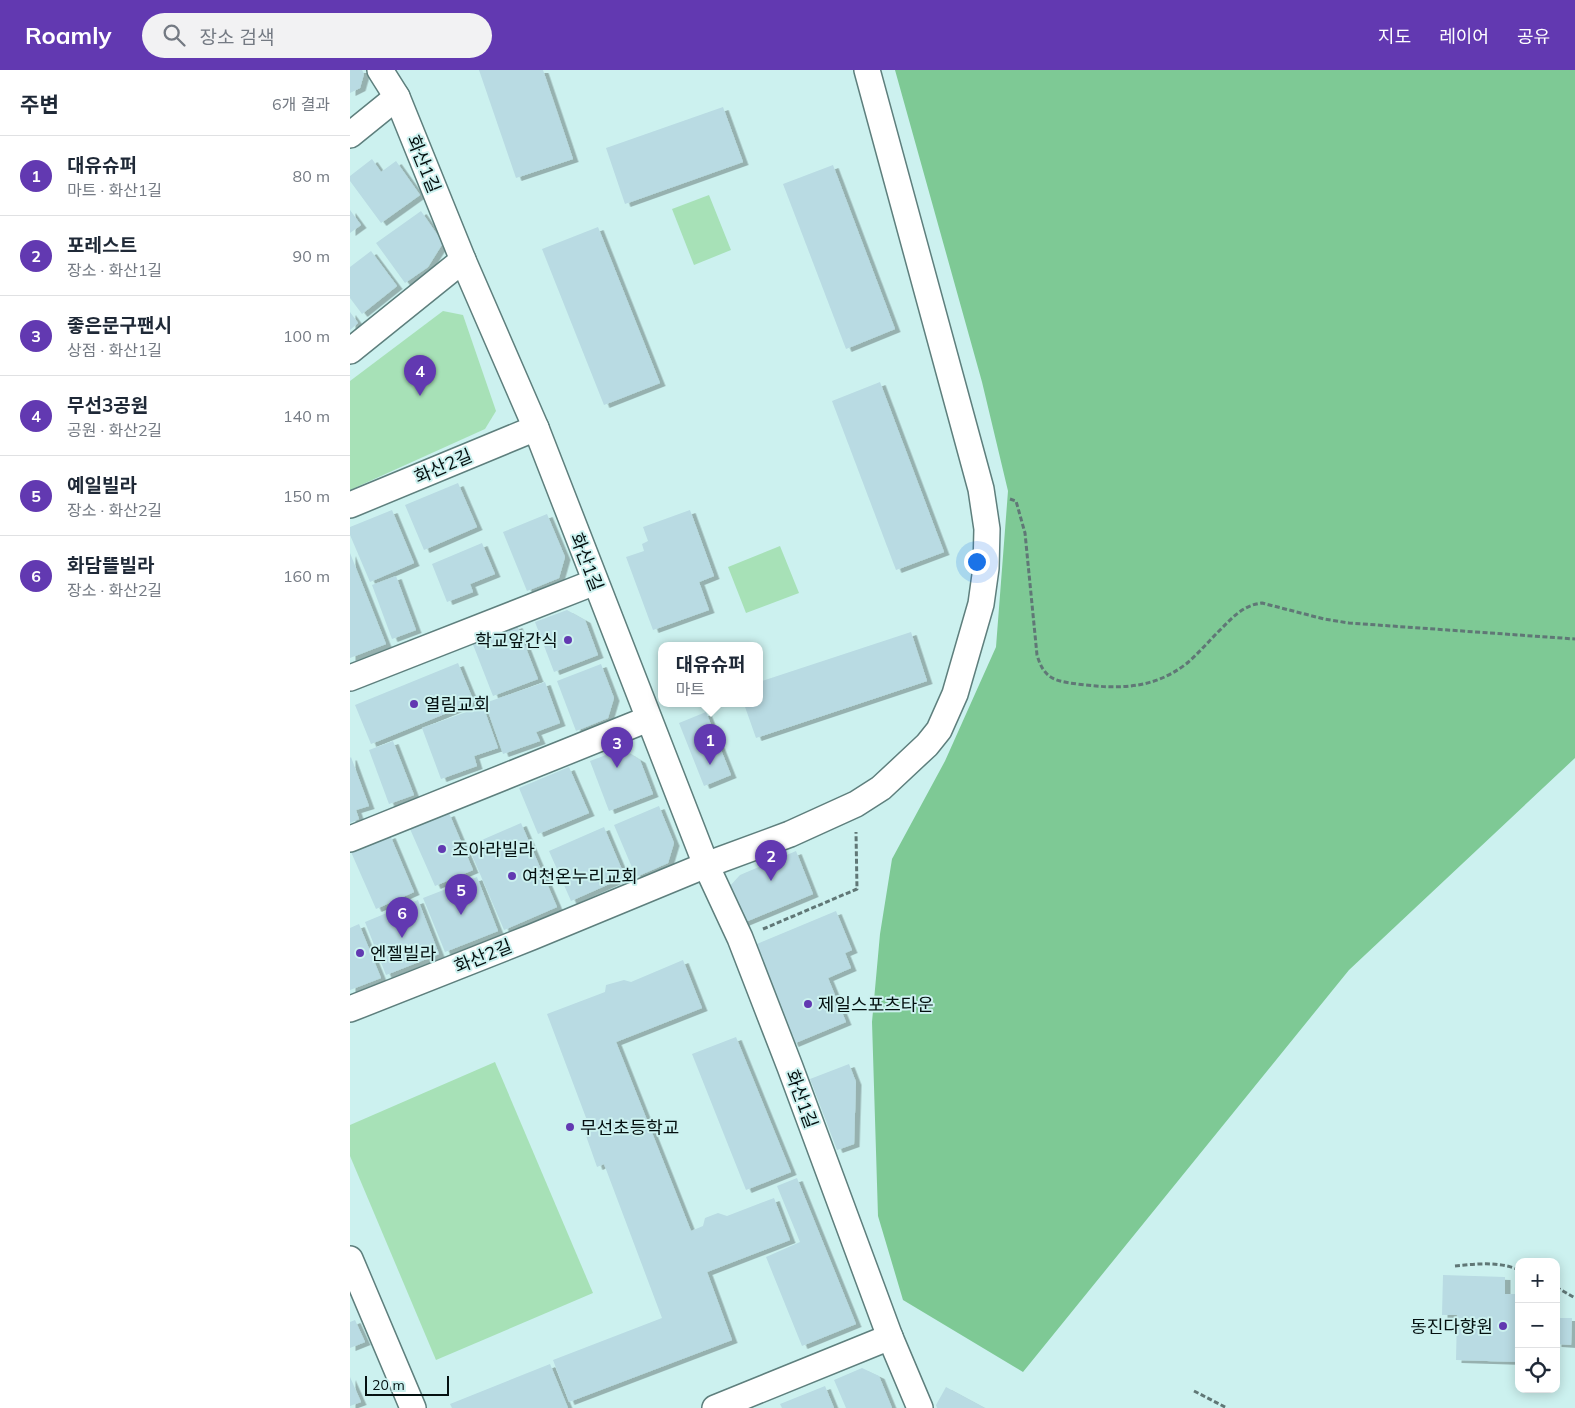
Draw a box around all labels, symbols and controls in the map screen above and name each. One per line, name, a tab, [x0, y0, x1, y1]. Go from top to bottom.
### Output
search box	[142, 13, 492, 58]
text: Roamly	[25, 20, 112, 50]
icon: search	[160, 21, 188, 49]
text: 장소 검색	[200, 25, 274, 49]
text: 지도	[1378, 25, 1411, 48]
text: 레이어	[1439, 25, 1489, 48]
text: 공유	[1517, 25, 1550, 48]
text: 주변	[20, 91, 59, 117]
text: 6개 결과	[272, 94, 330, 114]
street label: 화산1길	[402, 132, 446, 196]
text: 대유슈퍼	[67, 153, 137, 177]
text: 1	[31, 166, 41, 186]
text: 80 m	[293, 166, 330, 186]
text: 마트 · 화산1길	[67, 180, 162, 200]
text: 포레스트	[67, 233, 137, 257]
text: 2	[31, 246, 41, 266]
text: 90 m	[293, 246, 330, 266]
text: 장소 · 화산1길	[67, 260, 162, 280]
text: 좋은문구팬시	[67, 313, 172, 337]
text: 3	[31, 326, 41, 346]
text: 100 m	[283, 326, 330, 346]
text: 상점 · 화산1길	[67, 340, 162, 360]
pin: 4	[404, 355, 436, 396]
text: 무선3공원	[67, 393, 148, 417]
text: 4	[31, 406, 41, 426]
text: 140 m	[283, 406, 330, 426]
text: 공원 · 화산2길	[67, 420, 162, 440]
street label: 화산2길	[411, 444, 475, 488]
text: 예일빌라	[67, 473, 137, 497]
text: 5	[31, 486, 41, 506]
text: 150 m	[283, 486, 330, 506]
text: 장소 · 화산2길	[67, 500, 162, 520]
street label: 화산1길	[565, 530, 609, 594]
your location	[964, 549, 990, 575]
text: 화담뜰빌라	[67, 553, 154, 577]
text: 6	[31, 566, 41, 586]
text: 160 m	[283, 566, 330, 586]
text: 장소 · 화산2길	[67, 580, 162, 600]
place label: 학교앞간식	[475, 629, 558, 652]
marker: 학교앞간식	[562, 634, 574, 646]
popup	[658, 642, 763, 707]
text: 대유슈퍼	[676, 652, 745, 676]
text: 마트	[676, 679, 705, 699]
place label: 열림교회	[424, 693, 490, 716]
marker: 열림교회	[408, 698, 420, 710]
pin: 1	[694, 724, 726, 765]
pin: 3	[601, 727, 633, 768]
place label: 조아라빌라	[452, 838, 535, 861]
pin: 2	[755, 840, 787, 881]
marker: 조아라빌라	[436, 843, 448, 855]
place label: 여천온누리교회	[522, 865, 638, 888]
marker: 여천온누리교회	[506, 870, 518, 882]
pin: 5	[445, 874, 477, 915]
pin: 6	[386, 897, 418, 938]
street label: 화산2길	[451, 934, 515, 978]
place label: 엔젤빌라	[370, 942, 437, 965]
marker: 엔젤빌라	[354, 947, 366, 959]
place label: 제일스포츠타운	[818, 993, 934, 1016]
marker: 제일스포츠타운	[802, 998, 814, 1010]
street label: 화산1길	[781, 1067, 823, 1131]
place label: 무선초등학교	[580, 1116, 679, 1139]
marker: 무선초등학교	[564, 1121, 576, 1133]
map controls	[1515, 1258, 1560, 1393]
button: +	[1515, 1258, 1560, 1303]
button: −	[1515, 1303, 1560, 1348]
place label: 동진다향원	[1410, 1315, 1493, 1338]
marker: 동진다향원	[1497, 1320, 1509, 1332]
button: locate	[1515, 1348, 1560, 1393]
scale bar	[365, 1373, 449, 1396]
text: 20 m	[372, 1376, 405, 1394]

